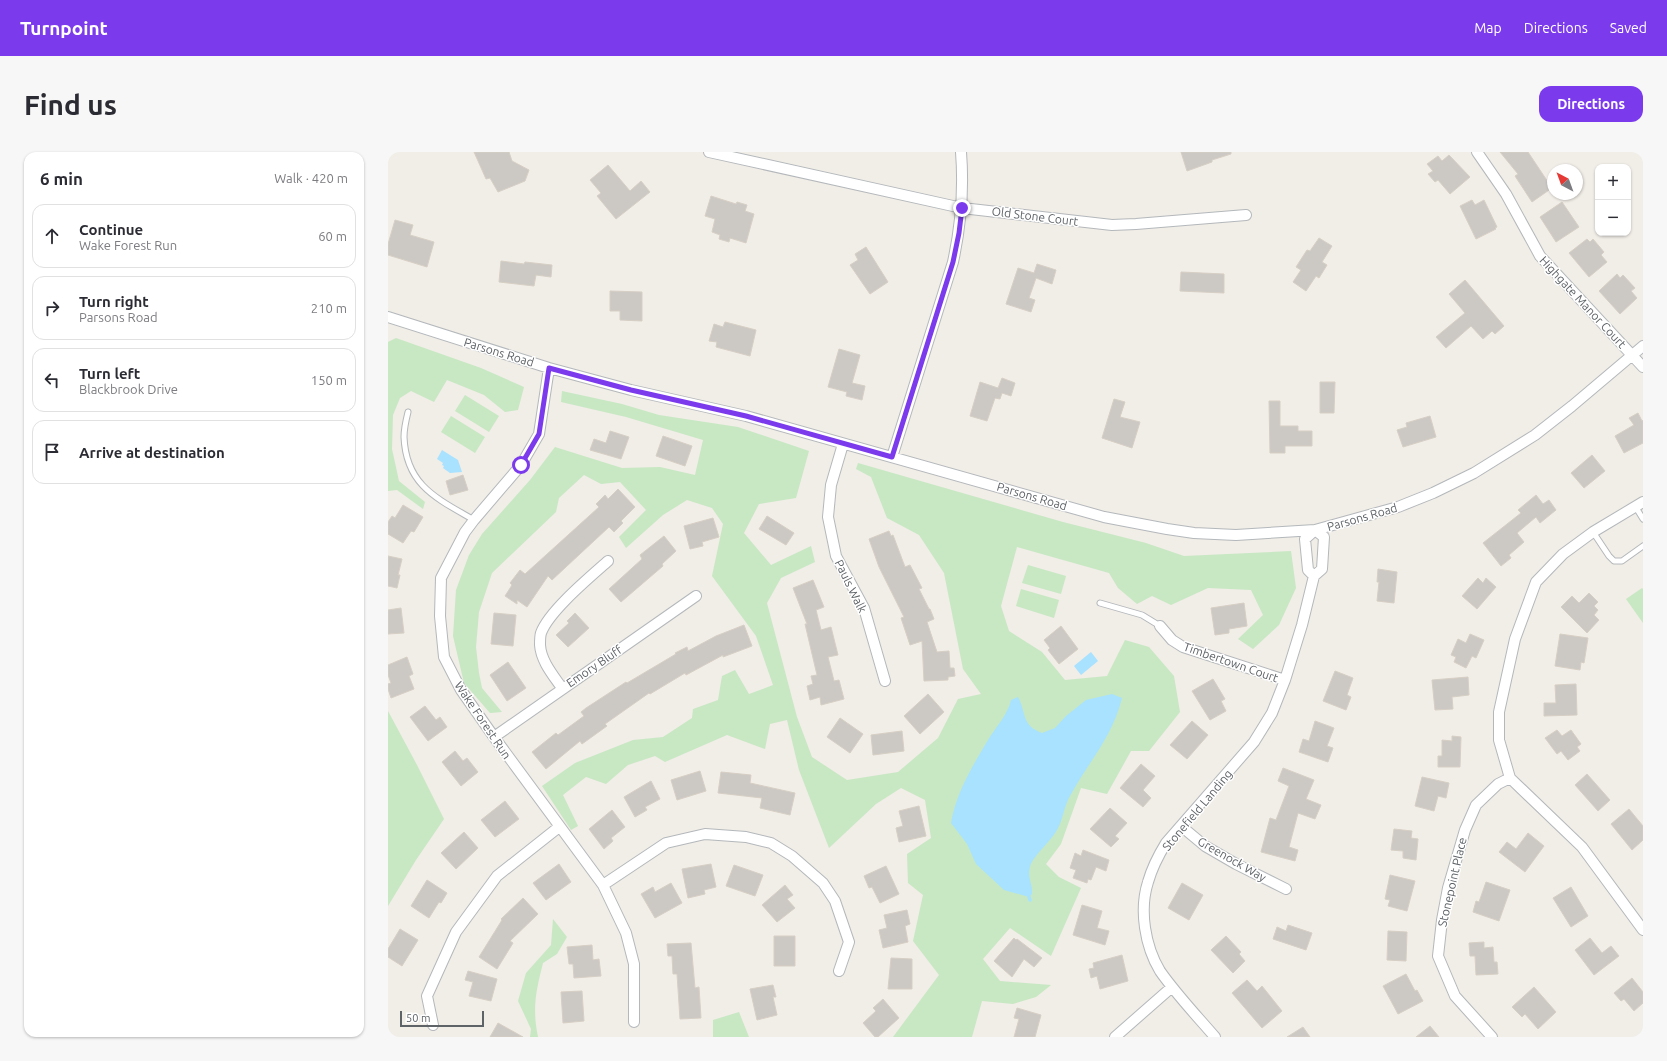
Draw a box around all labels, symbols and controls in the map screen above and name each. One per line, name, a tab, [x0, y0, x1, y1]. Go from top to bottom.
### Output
text: Turnpoint	[20, 17, 108, 39]
text: Map	[1474, 20, 1502, 36]
text: Directions	[1524, 20, 1588, 36]
text: Saved	[1610, 20, 1647, 36]
button: Directions	[1539, 86, 1643, 122]
text: Find us	[24, 89, 117, 120]
north arrow	[1547, 164, 1583, 200]
map controls	[1595, 164, 1631, 236]
button: +	[1595, 164, 1631, 200]
text: 6 min	[40, 169, 83, 188]
text: Walk · 420 m	[274, 171, 348, 185]
route end	[953, 199, 971, 217]
button: −	[1595, 200, 1631, 236]
street label: Old Stone Court	[991, 204, 1079, 228]
text: Continue	[79, 221, 143, 238]
icon: ahead	[41, 225, 63, 247]
text: 60 m	[318, 229, 347, 243]
text: Wake Forest Run	[79, 238, 177, 252]
street label: Highgate Manor Court	[1537, 254, 1629, 351]
text: Turn right	[79, 293, 149, 310]
icon: right	[41, 297, 63, 319]
text: 210 m	[311, 301, 347, 315]
text: Parsons Road	[79, 310, 158, 324]
street label: Parsons Road	[462, 335, 536, 369]
text: Turn left	[79, 365, 140, 382]
icon: left	[41, 369, 63, 391]
text: 150 m	[311, 373, 347, 387]
text: Blackbrook Drive	[79, 382, 178, 396]
icon: arrive	[41, 441, 63, 463]
text: Arrive at destination	[79, 444, 225, 461]
route start	[512, 456, 530, 474]
street label: Parsons Road	[995, 480, 1069, 512]
street label: Parsons Road	[1325, 501, 1399, 533]
street label: Pauls Walk	[833, 557, 869, 615]
street label: Timbertown Court	[1182, 640, 1280, 684]
street label: Emory Bluff	[564, 642, 625, 689]
street label: Wake Forest Run	[452, 679, 514, 761]
street label: Stonefield Landing	[1159, 767, 1235, 853]
street label: Greenock Way	[1195, 834, 1269, 884]
street label: Stonepoint Place	[1435, 836, 1469, 928]
scale bar	[400, 1009, 484, 1028]
text: 50 m	[406, 1012, 430, 1024]

